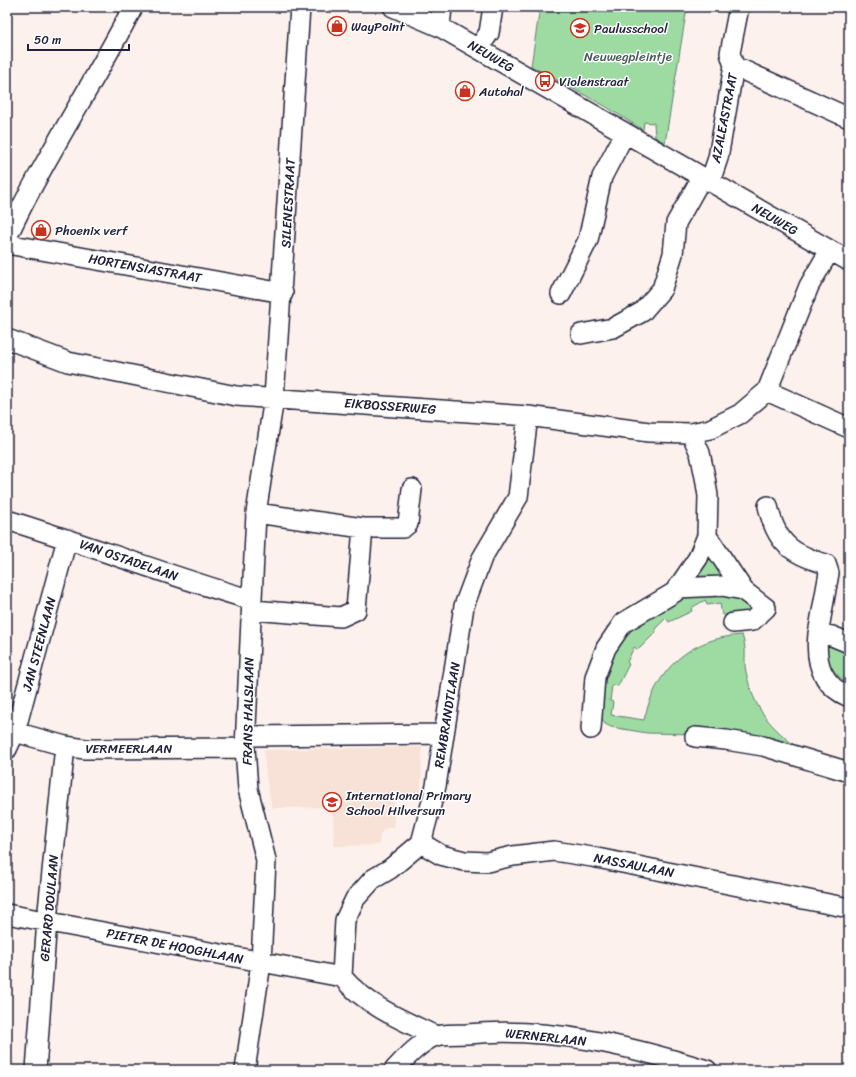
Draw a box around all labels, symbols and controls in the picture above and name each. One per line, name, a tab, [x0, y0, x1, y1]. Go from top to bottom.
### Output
shop icon: WayPoint	[326, 15, 348, 37]
place label: WayPoint	[351, 15, 405, 38]
school or university icon: Paulusschool	[569, 17, 591, 39]
place label: Paulusschool	[594, 17, 668, 40]
scale bar	[28, 26, 129, 52]
text: 50 m	[34, 29, 61, 51]
street label: NEUWEG	[463, 33, 519, 79]
park label: Neuwegpleintje	[584, 45, 672, 68]
bus stop icon: Violenstraat	[534, 70, 556, 92]
place label: Violenstraat	[559, 70, 629, 93]
street label: AZALEASTRAAT	[704, 70, 744, 166]
shop icon: Autohal	[454, 80, 476, 102]
place label: Autohal	[478, 80, 524, 103]
street label: SILENESTRAAT	[274, 157, 302, 249]
street label: NEUWEG	[747, 196, 803, 242]
shop icon: Phoenix verf	[30, 219, 52, 241]
place label: Phoenix verf	[55, 219, 129, 242]
street label: HORTENSIASTRAAT	[87, 247, 205, 290]
street label: EIKBOSSERWEG	[343, 391, 437, 421]
street label: VAN OSTADELAAN	[76, 532, 182, 588]
street label: JAN STEENLAAN	[15, 594, 63, 695]
street label: FRANS HALSLAAN	[236, 657, 260, 765]
street label: REMBRANDTLAAN	[427, 660, 467, 770]
street label: VERMEERLAAN	[86, 737, 172, 760]
place label: International Primary School Hilversum	[345, 784, 472, 822]
school or university icon: International Primary School Hilversum	[321, 791, 343, 813]
street label: NASSAULAAN	[592, 846, 676, 884]
street label: GERARD DOULAAN	[33, 854, 65, 962]
street label: PIETER DE HOOGHLAAN	[104, 921, 246, 971]
street label: WERNERLAAN	[504, 1021, 588, 1053]

